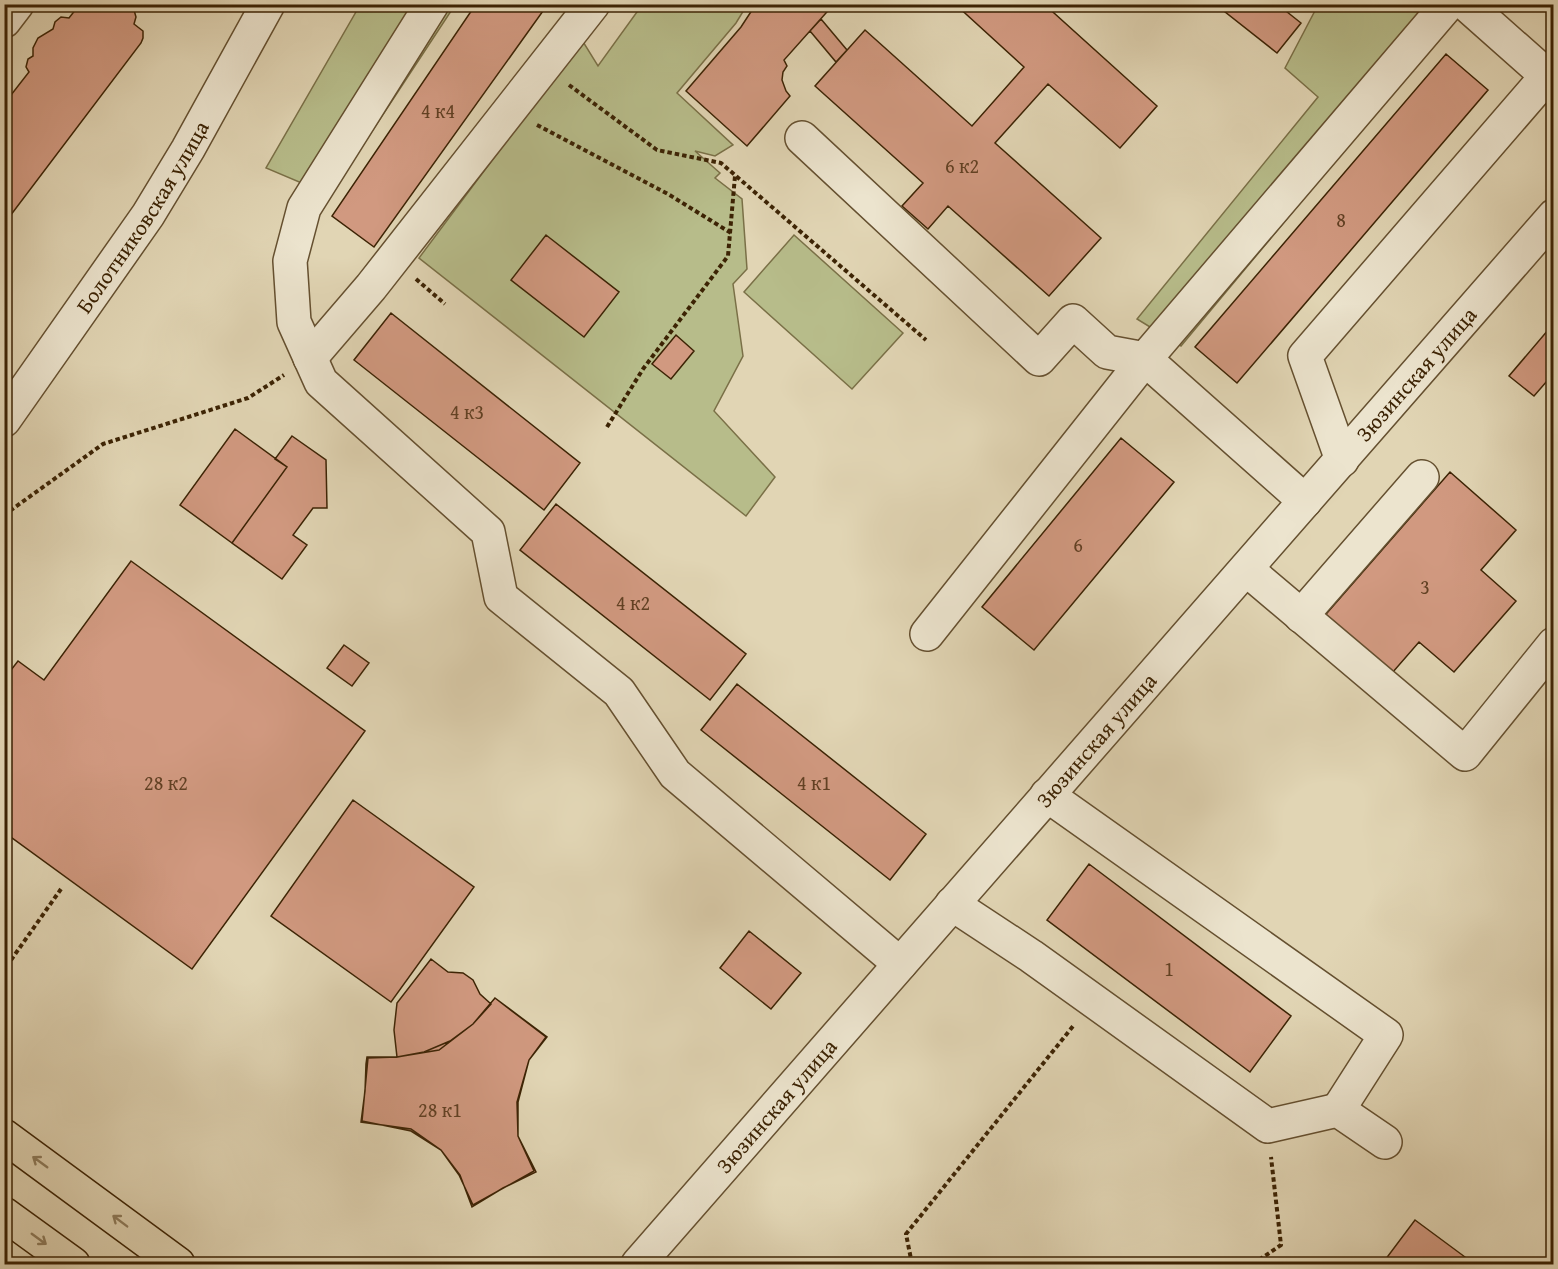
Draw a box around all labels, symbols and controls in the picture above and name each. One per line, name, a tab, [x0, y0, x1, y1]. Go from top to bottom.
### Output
house number: 4 к4	[421, 96, 455, 125]
street label: Болотниковская улица	[68, 114, 217, 320]
house number: 6 к2	[945, 151, 979, 180]
house number: 8	[1336, 205, 1346, 234]
street label: Зюзинская улица	[1348, 299, 1484, 449]
house number: 4 к3	[450, 397, 484, 426]
house number: 6	[1073, 530, 1083, 559]
house number: 3	[1420, 572, 1430, 601]
house number: 4 к2	[616, 588, 650, 617]
street label: Зюзинская улица	[1028, 665, 1164, 814]
house number: 28 к2	[144, 768, 188, 797]
house number: 4 к1	[797, 768, 831, 797]
house number: 1	[1164, 954, 1174, 983]
street label: Зюзинская улица	[708, 1031, 844, 1180]
house number: 28 к1	[418, 1095, 462, 1124]
one-way arrow	[32, 1156, 48, 1168]
one-way arrow	[112, 1215, 128, 1228]
one-way arrow	[30, 1233, 46, 1246]

